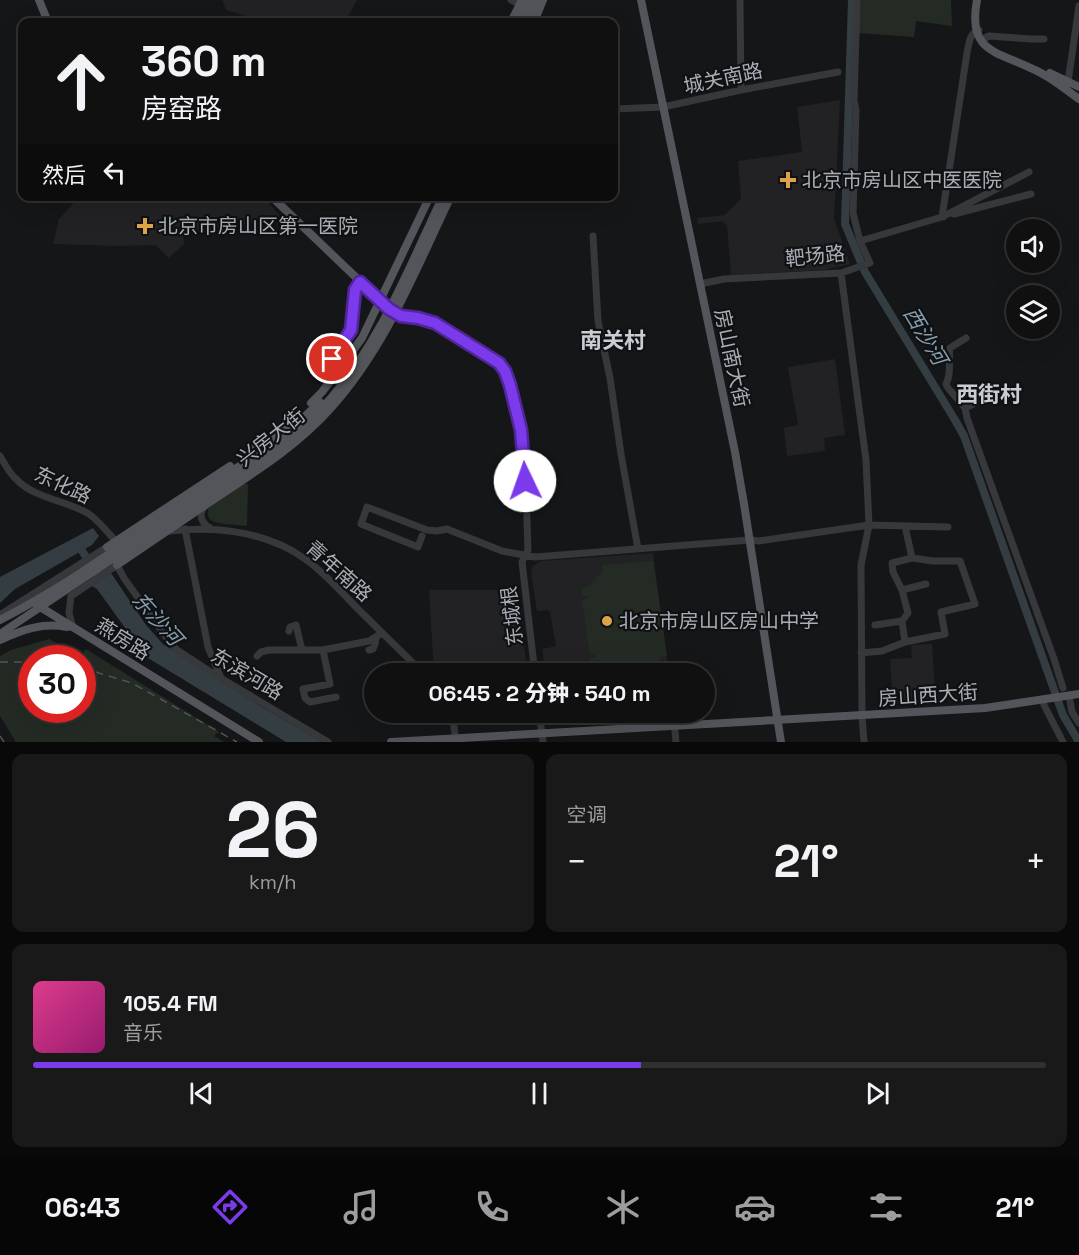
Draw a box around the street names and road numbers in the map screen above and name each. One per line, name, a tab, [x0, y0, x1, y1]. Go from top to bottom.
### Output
street label: 城关南路	[681, 57, 765, 99]
street label: 靶场路	[784, 240, 846, 272]
street label: 房山南大街	[709, 306, 755, 410]
street label: 兴房大街	[231, 402, 311, 472]
street label: 东化路	[30, 461, 96, 509]
street label: 青年南路	[301, 535, 377, 607]
street label: 东城根	[495, 585, 529, 647]
street label: 燕房路	[91, 612, 155, 666]
street label: 东滨河路	[206, 642, 288, 706]
street label: 房山西大街	[877, 679, 979, 711]

